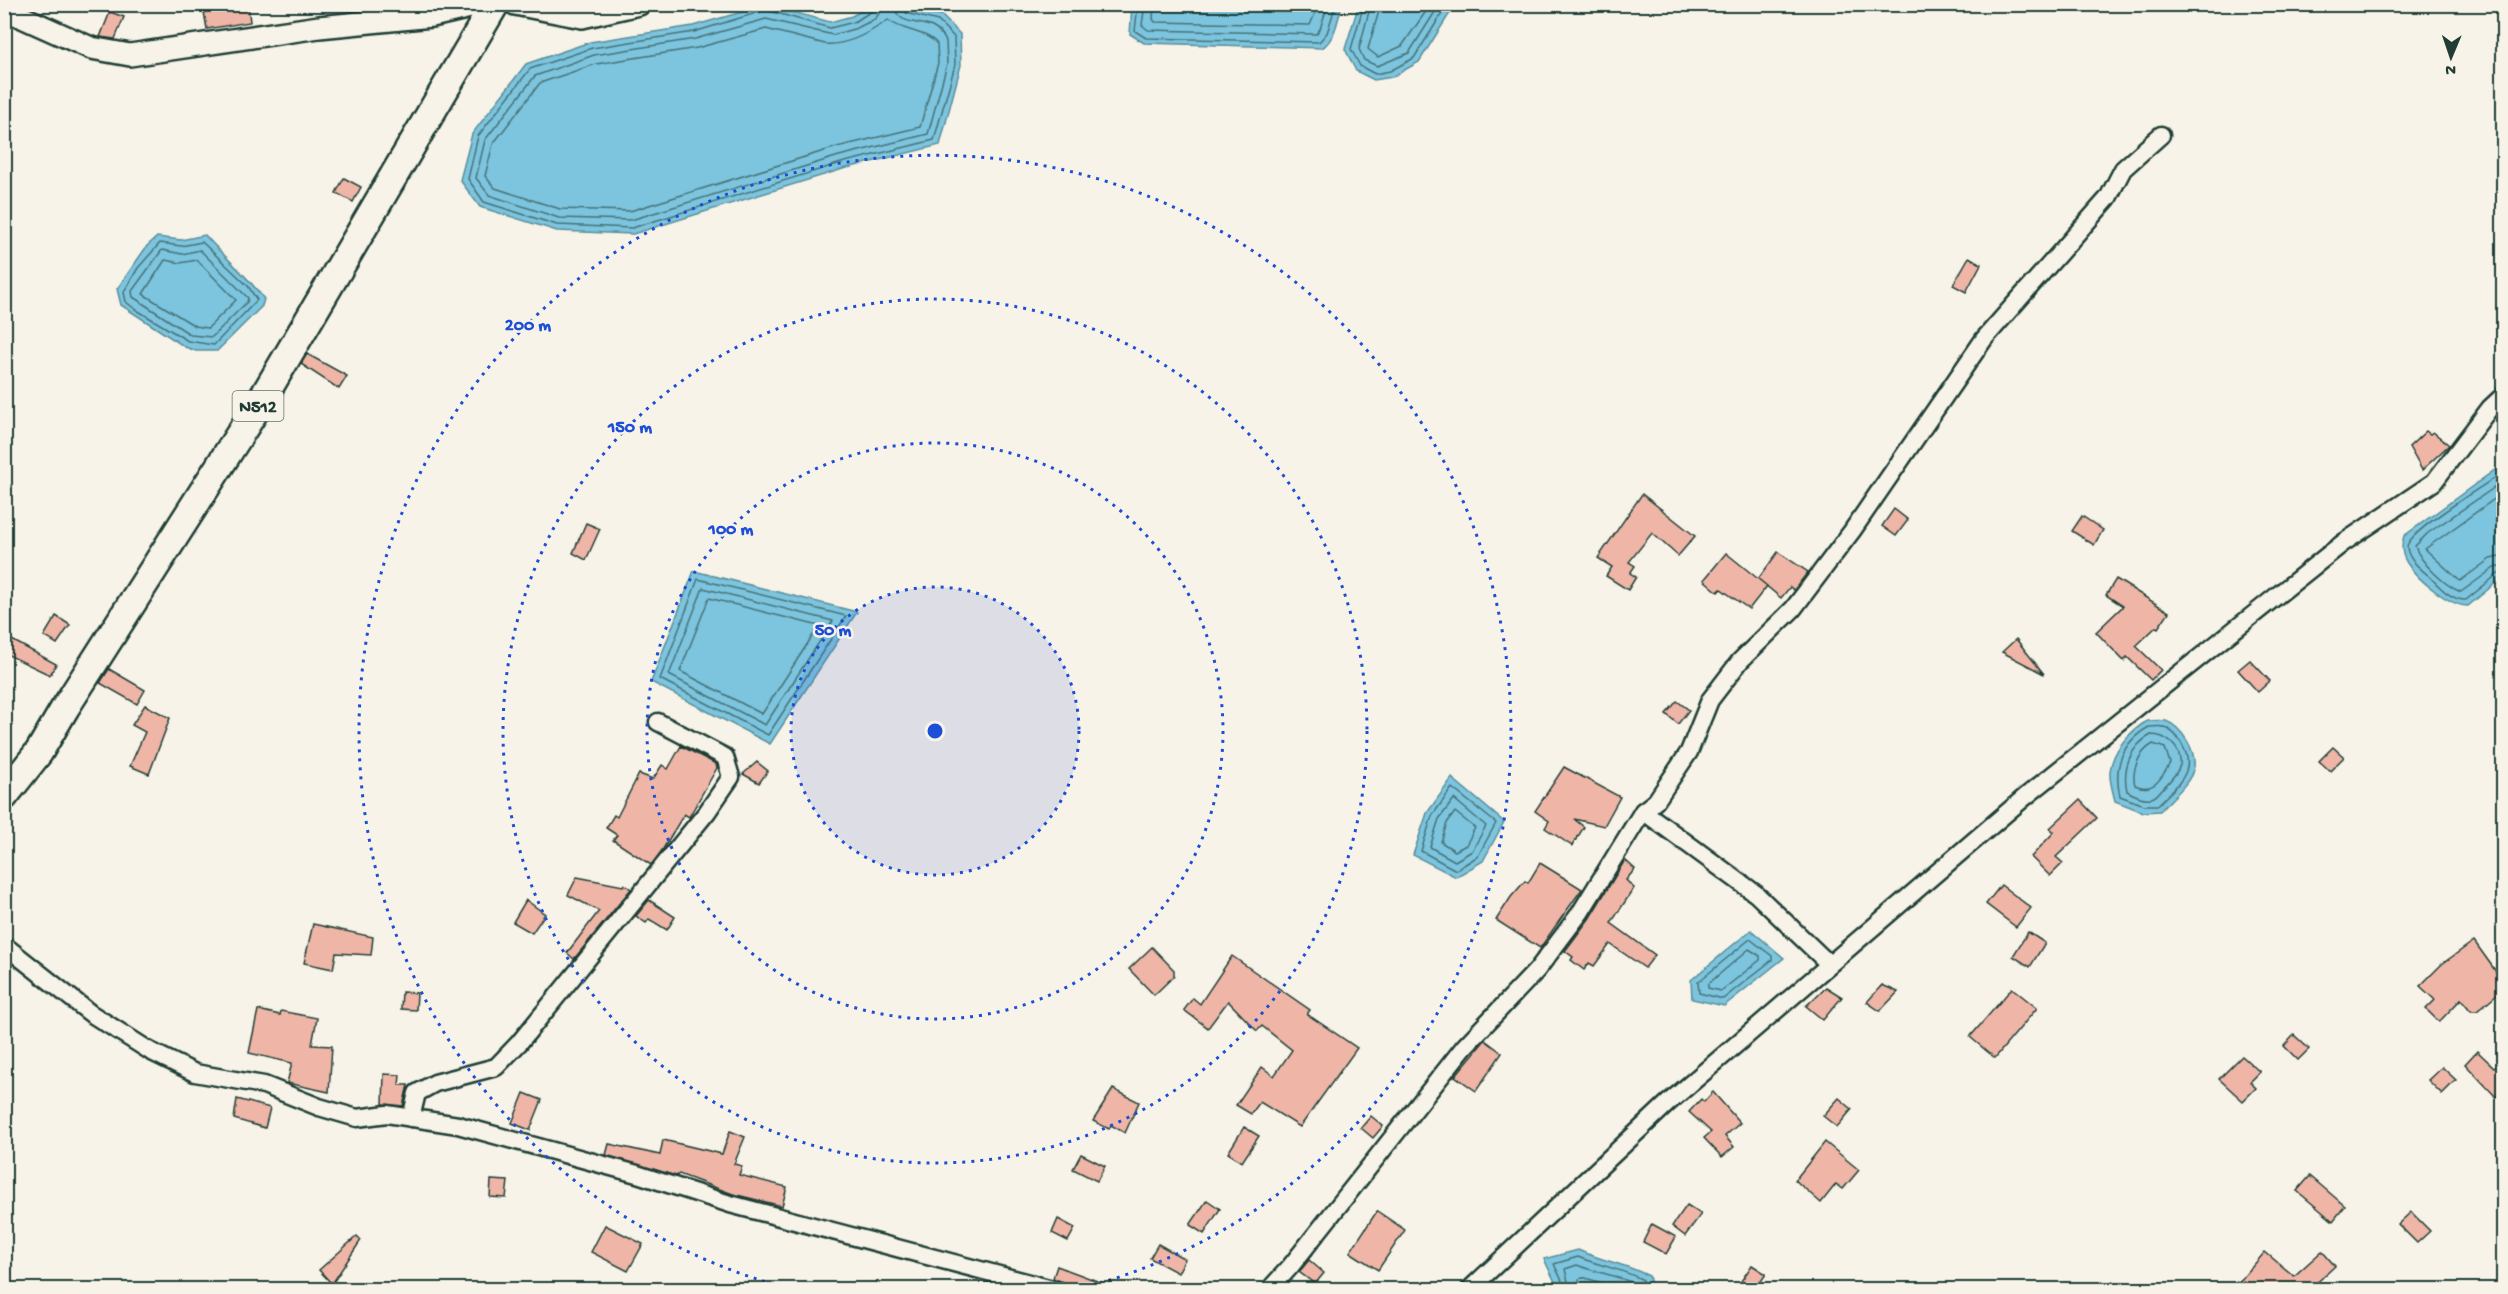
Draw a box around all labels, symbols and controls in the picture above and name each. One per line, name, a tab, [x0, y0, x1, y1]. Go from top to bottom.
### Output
north arrow	[2421, 27, 2481, 87]
text: N	[2444, 59, 2456, 78]
text: 200 m	[505, 316, 551, 337]
road number: N512	[232, 391, 284, 421]
text: 150 m	[607, 418, 652, 439]
text: 100 m	[708, 520, 754, 541]
text: 50 m	[815, 621, 852, 642]
centre of rings	[925, 721, 945, 741]

